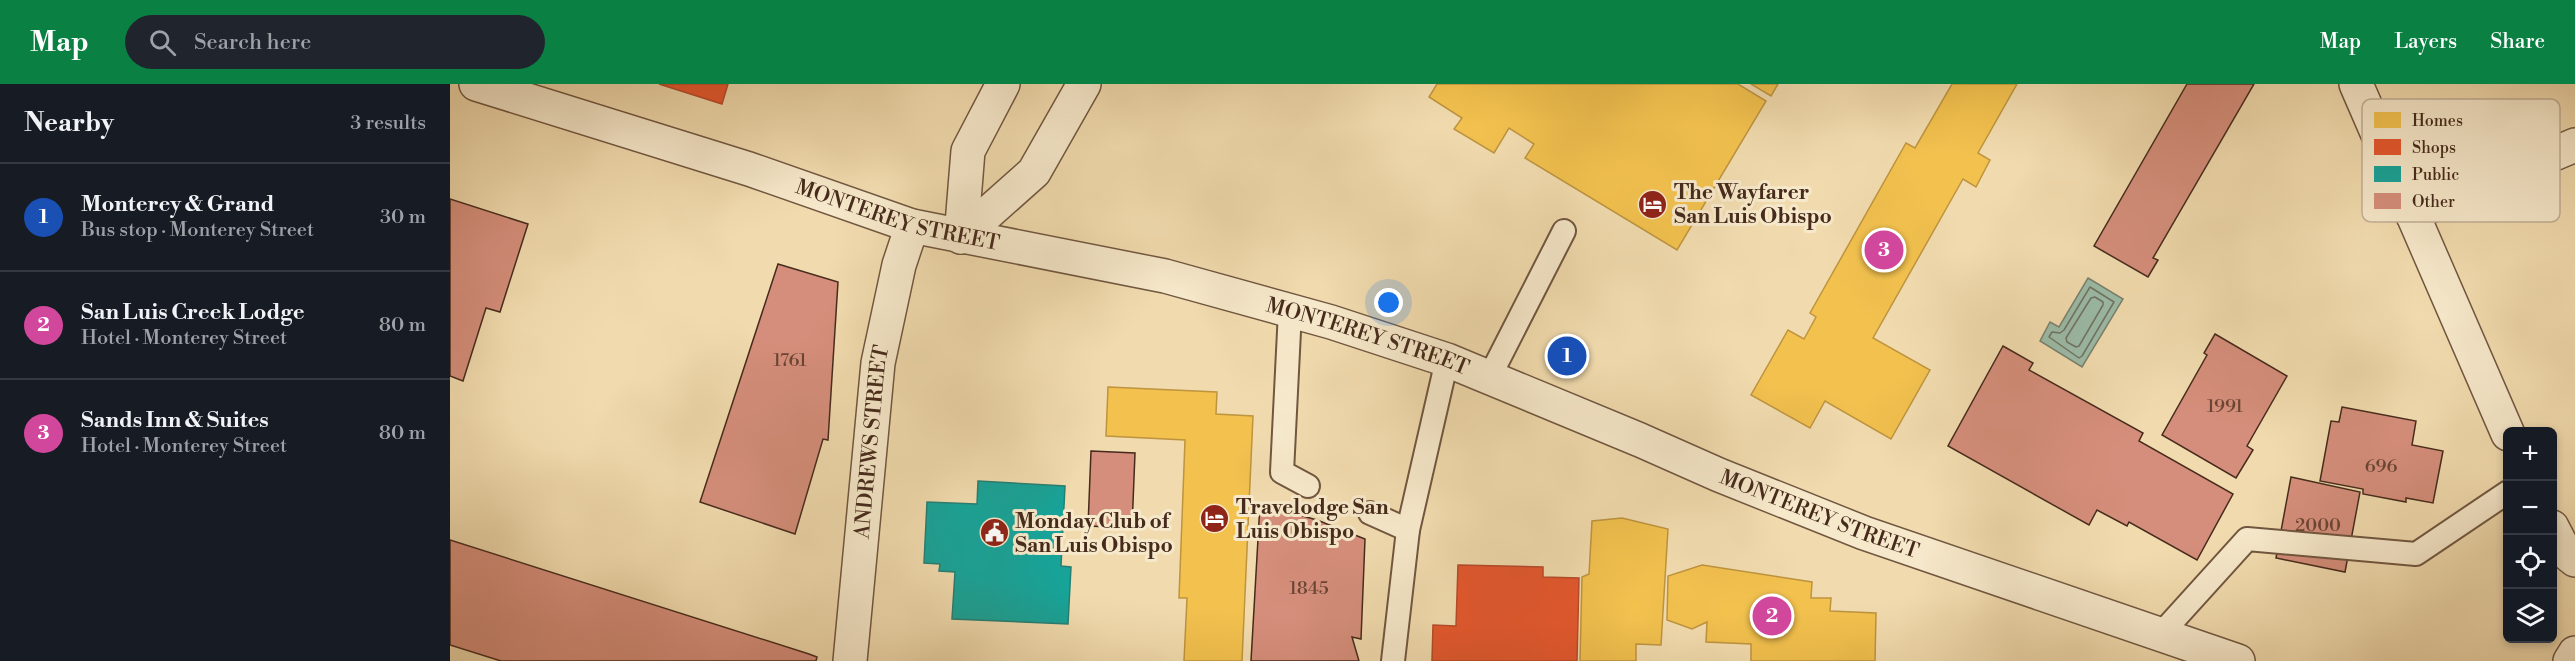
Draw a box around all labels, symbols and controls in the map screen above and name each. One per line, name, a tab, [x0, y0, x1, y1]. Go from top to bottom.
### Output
search box	[125, 15, 545, 69]
text: Map	[30, 25, 89, 60]
icon: search	[146, 26, 179, 59]
text: Search here	[194, 29, 311, 56]
text: Map	[2320, 29, 2361, 55]
text: Layers	[2394, 29, 2457, 55]
text: Share	[2490, 29, 2545, 55]
legend	[2362, 99, 2560, 222]
text: Nearby	[24, 107, 114, 139]
text: 3 results	[350, 111, 426, 136]
text: Homes	[2412, 111, 2463, 131]
text: Shops	[2412, 138, 2456, 158]
text: Public	[2412, 165, 2459, 185]
street label: MONTEREY STREET	[792, 174, 1002, 257]
place label: The Wayfarer San Luis Obispo	[1674, 180, 1832, 230]
hotel icon: The Wayfarer San Luis Obispo	[1637, 188, 1669, 220]
text: Monterey & Grand	[81, 191, 274, 218]
text: Other	[2412, 192, 2455, 212]
text: 1	[39, 205, 48, 230]
text: 30 m	[380, 205, 426, 230]
text: Bus stop · Monterey Street	[81, 218, 314, 243]
pin: 3	[1864, 228, 1904, 272]
your location	[1374, 288, 1403, 317]
street label: MONTEREY STREET	[1263, 293, 1473, 382]
text: San Luis Creek Lodge	[81, 299, 305, 326]
text: 2	[37, 313, 50, 338]
text: 80 m	[379, 313, 426, 338]
text: Hotel · Monterey Street	[81, 326, 287, 351]
pin: 1	[1548, 334, 1586, 378]
street label: ANDREWS STREET	[849, 343, 895, 541]
house number: 1761	[773, 349, 807, 372]
house number: 1991	[2207, 395, 2243, 418]
text: Sands Inn & Suites	[81, 407, 269, 434]
text: 3	[37, 421, 50, 446]
text: 80 m	[379, 421, 426, 446]
map controls	[2503, 427, 2557, 643]
button: +	[2503, 427, 2557, 481]
text: Hotel · Monterey Street	[81, 434, 287, 459]
house number: 696	[2365, 455, 2397, 478]
street label: MONTEREY STREET	[1716, 465, 1922, 565]
button: −	[2503, 481, 2557, 535]
place label: Travelodge San Luis Obispo	[1236, 495, 1389, 545]
hotel icon: Travelodge San Luis Obispo	[1199, 503, 1231, 535]
place label: Monday Club of San Luis Obispo	[1015, 509, 1173, 559]
house number: 2000	[2295, 514, 2341, 537]
public building icon: Monday Club of San Luis Obispo	[978, 517, 1010, 549]
button: locate	[2503, 535, 2557, 589]
house number: 1845	[1289, 577, 1329, 600]
button: layers	[2503, 589, 2557, 643]
pin: 2	[1752, 594, 1792, 638]

